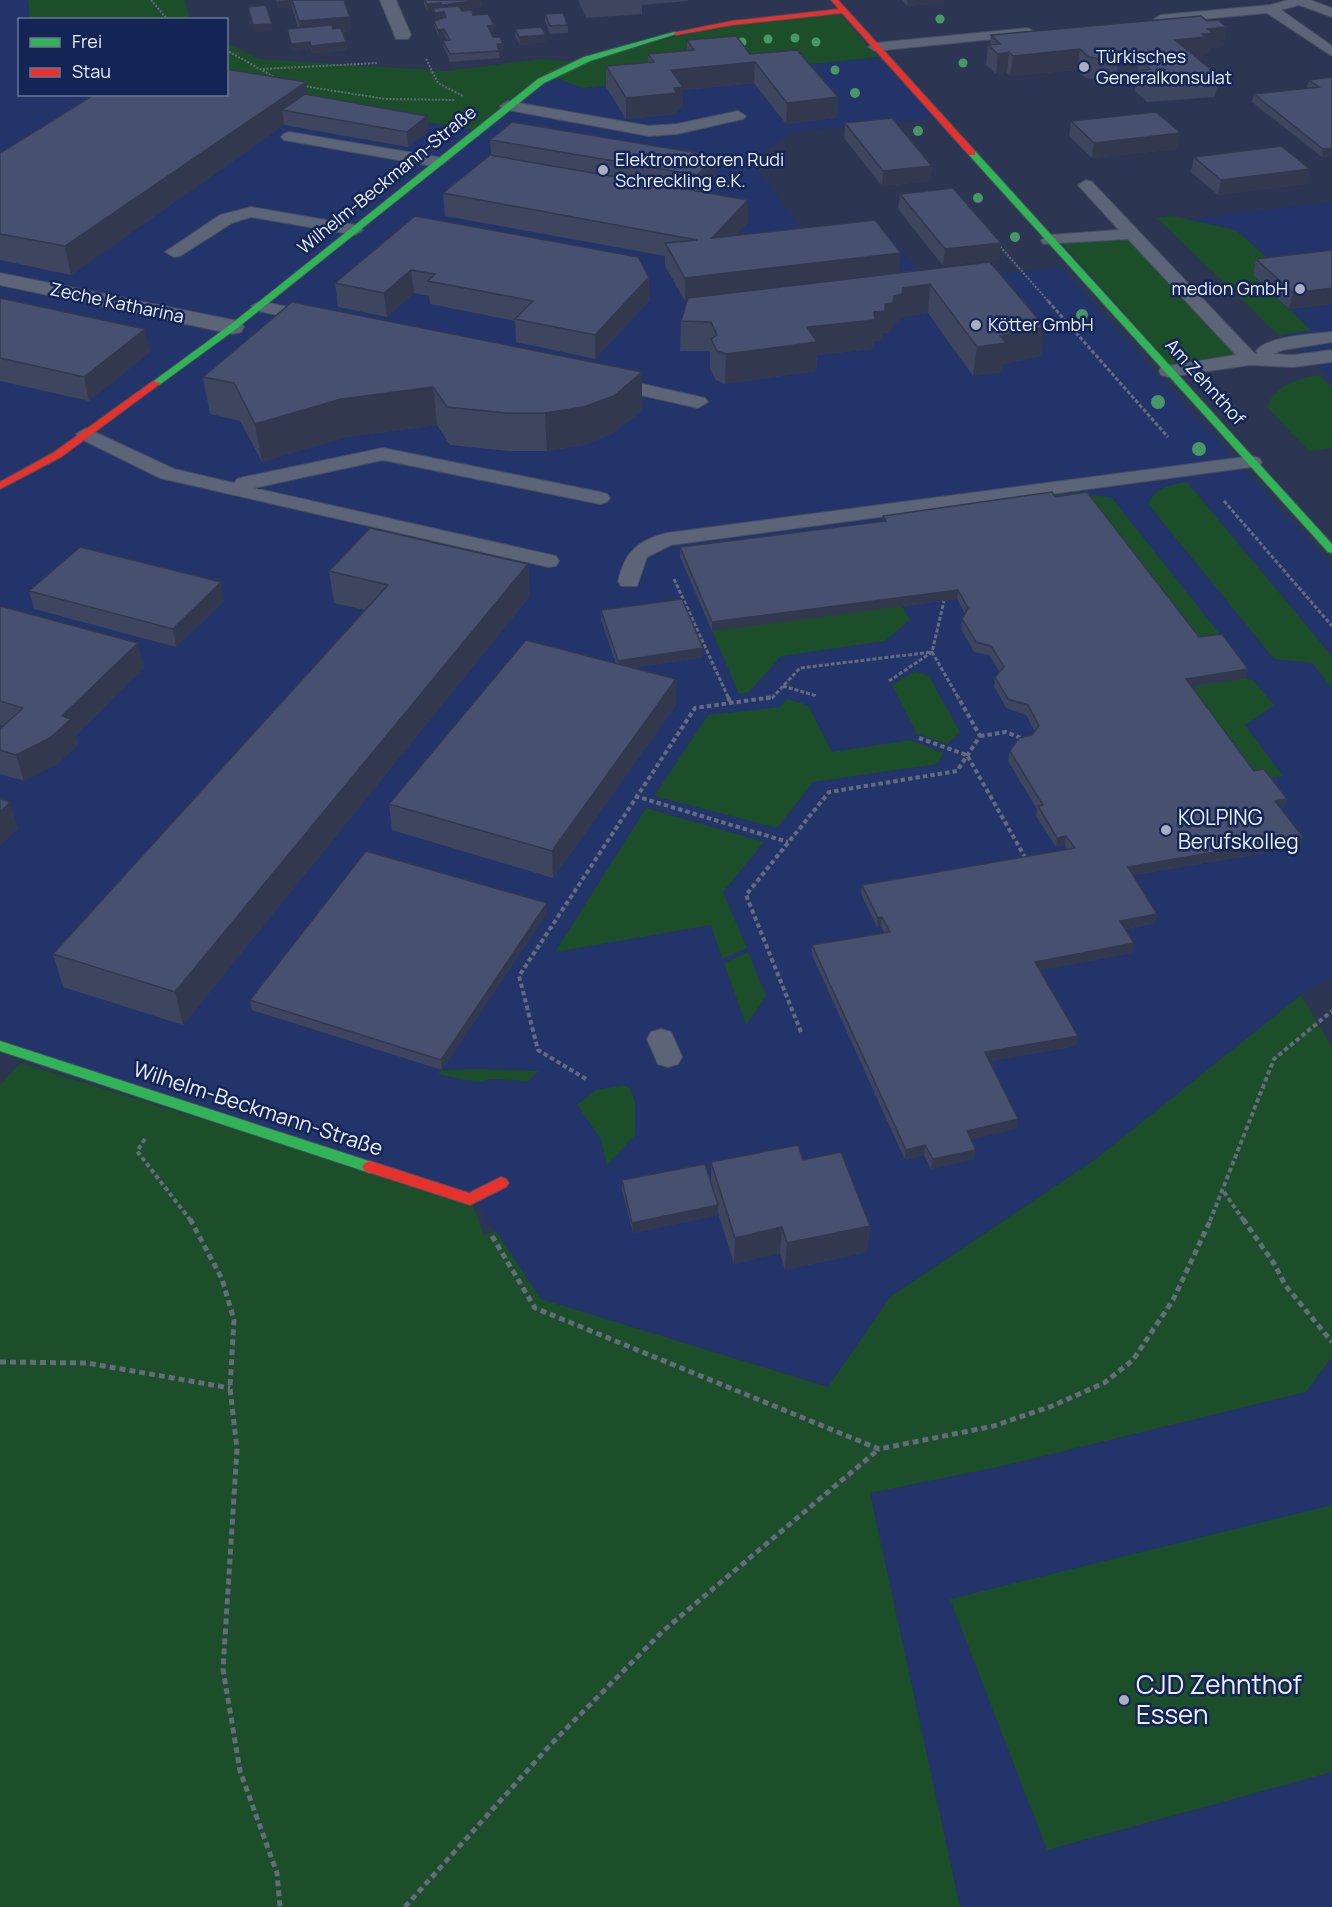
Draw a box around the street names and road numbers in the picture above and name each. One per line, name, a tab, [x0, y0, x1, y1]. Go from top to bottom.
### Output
street label: Wilhelm-Beckmann-Straße	[292, 100, 481, 259]
street label: Zeche Katharina	[48, 276, 186, 328]
street label: Am Zehnthof	[1161, 333, 1251, 430]
street label: Wilhelm-Beckmann-Straße	[130, 1054, 387, 1162]

